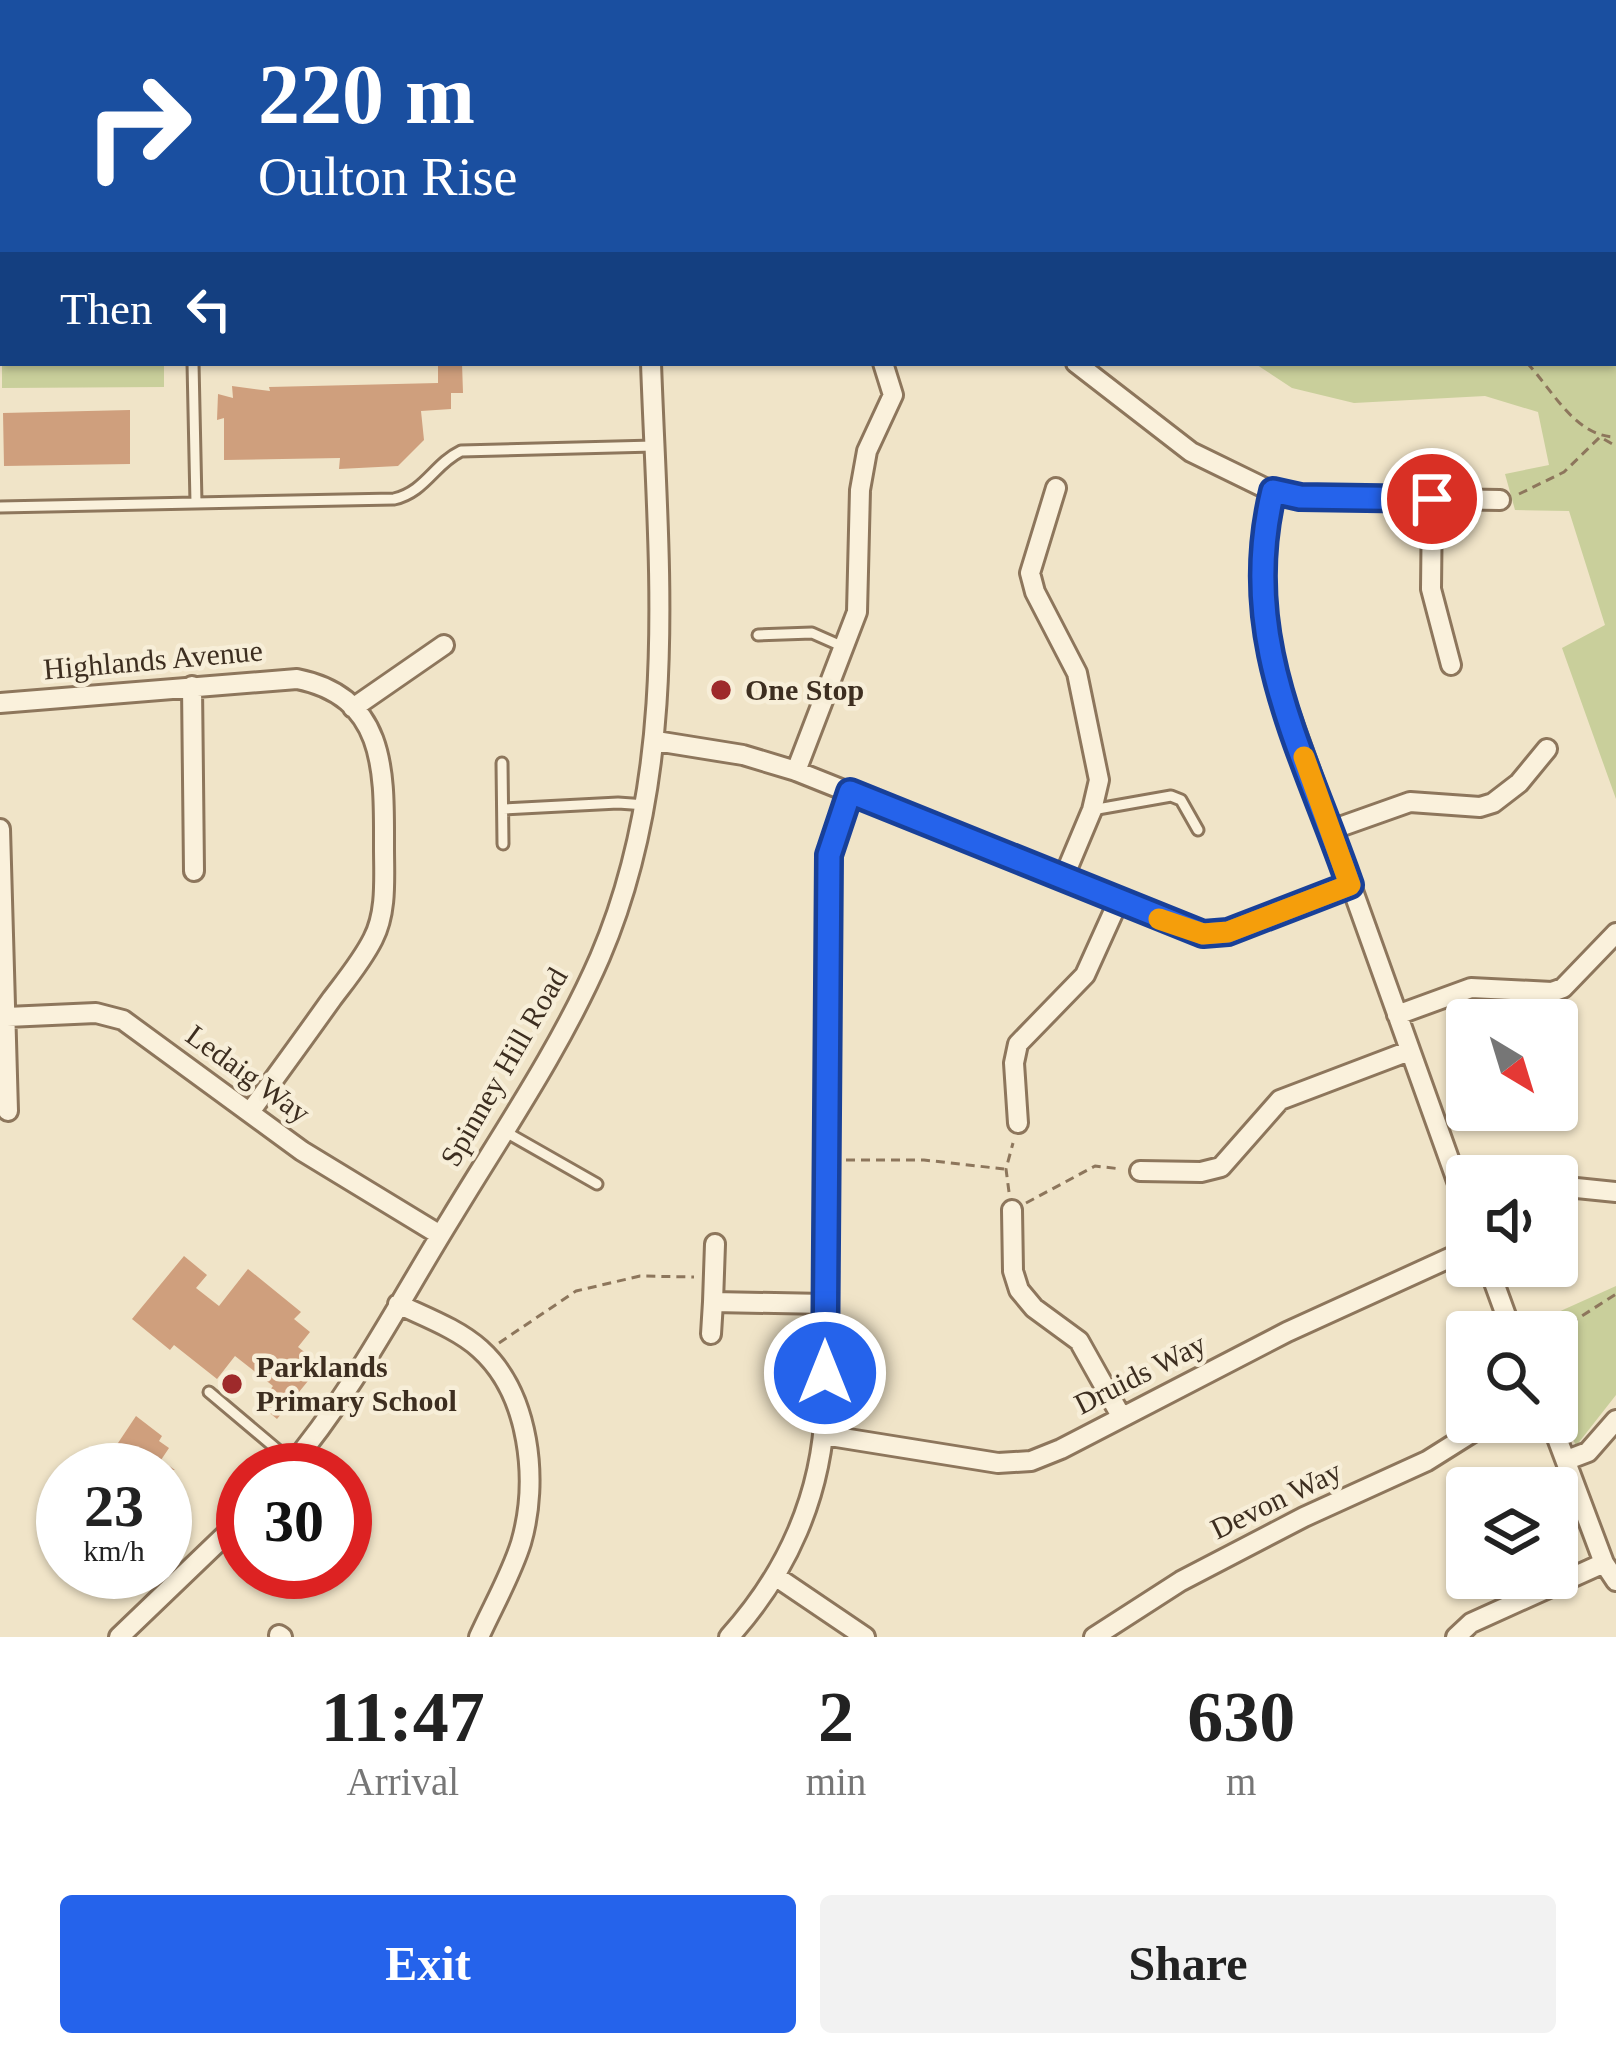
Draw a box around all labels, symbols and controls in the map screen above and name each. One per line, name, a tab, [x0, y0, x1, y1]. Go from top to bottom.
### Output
icon: right	[60, 48, 216, 204]
text: 220 m	[258, 48, 475, 141]
text: Oulton Rise	[258, 147, 518, 207]
icon: left	[176, 276, 242, 342]
text: Then	[60, 284, 152, 334]
pin	[1381, 448, 1483, 550]
icon: arrive	[1399, 466, 1465, 532]
street label: Highlands Avenue	[42, 633, 264, 686]
place label: One Stop	[745, 673, 864, 706]
marker: One Stop	[708, 677, 734, 703]
street label: Spinney Hill Road	[433, 962, 574, 1172]
north arrow	[1446, 999, 1578, 1131]
map controls	[1446, 999, 1578, 1599]
street label: Ledaig Way	[180, 1018, 316, 1129]
button: sound	[1446, 1155, 1578, 1287]
position arrow	[762, 1310, 888, 1436]
button: search	[1446, 1311, 1578, 1443]
street label: Druids Way	[1069, 1326, 1211, 1421]
place label: Parklands Primary School	[256, 1350, 457, 1417]
marker: Parklands Primary School	[219, 1371, 245, 1397]
speed limit sign: 30	[216, 1443, 372, 1599]
street label: Devon Way	[1205, 1454, 1346, 1545]
button: layers	[1446, 1467, 1578, 1599]
text: 23	[84, 1473, 144, 1539]
text: km/h	[83, 1534, 145, 1567]
text: 11:47	[321, 1677, 485, 1757]
text: 2	[818, 1677, 854, 1757]
text: 630	[1187, 1677, 1295, 1757]
text: Arrival	[347, 1760, 459, 1803]
text: min	[806, 1760, 866, 1803]
text: m	[1226, 1760, 1256, 1803]
button: Exit	[60, 1895, 796, 2033]
button: Share	[820, 1895, 1556, 2033]

